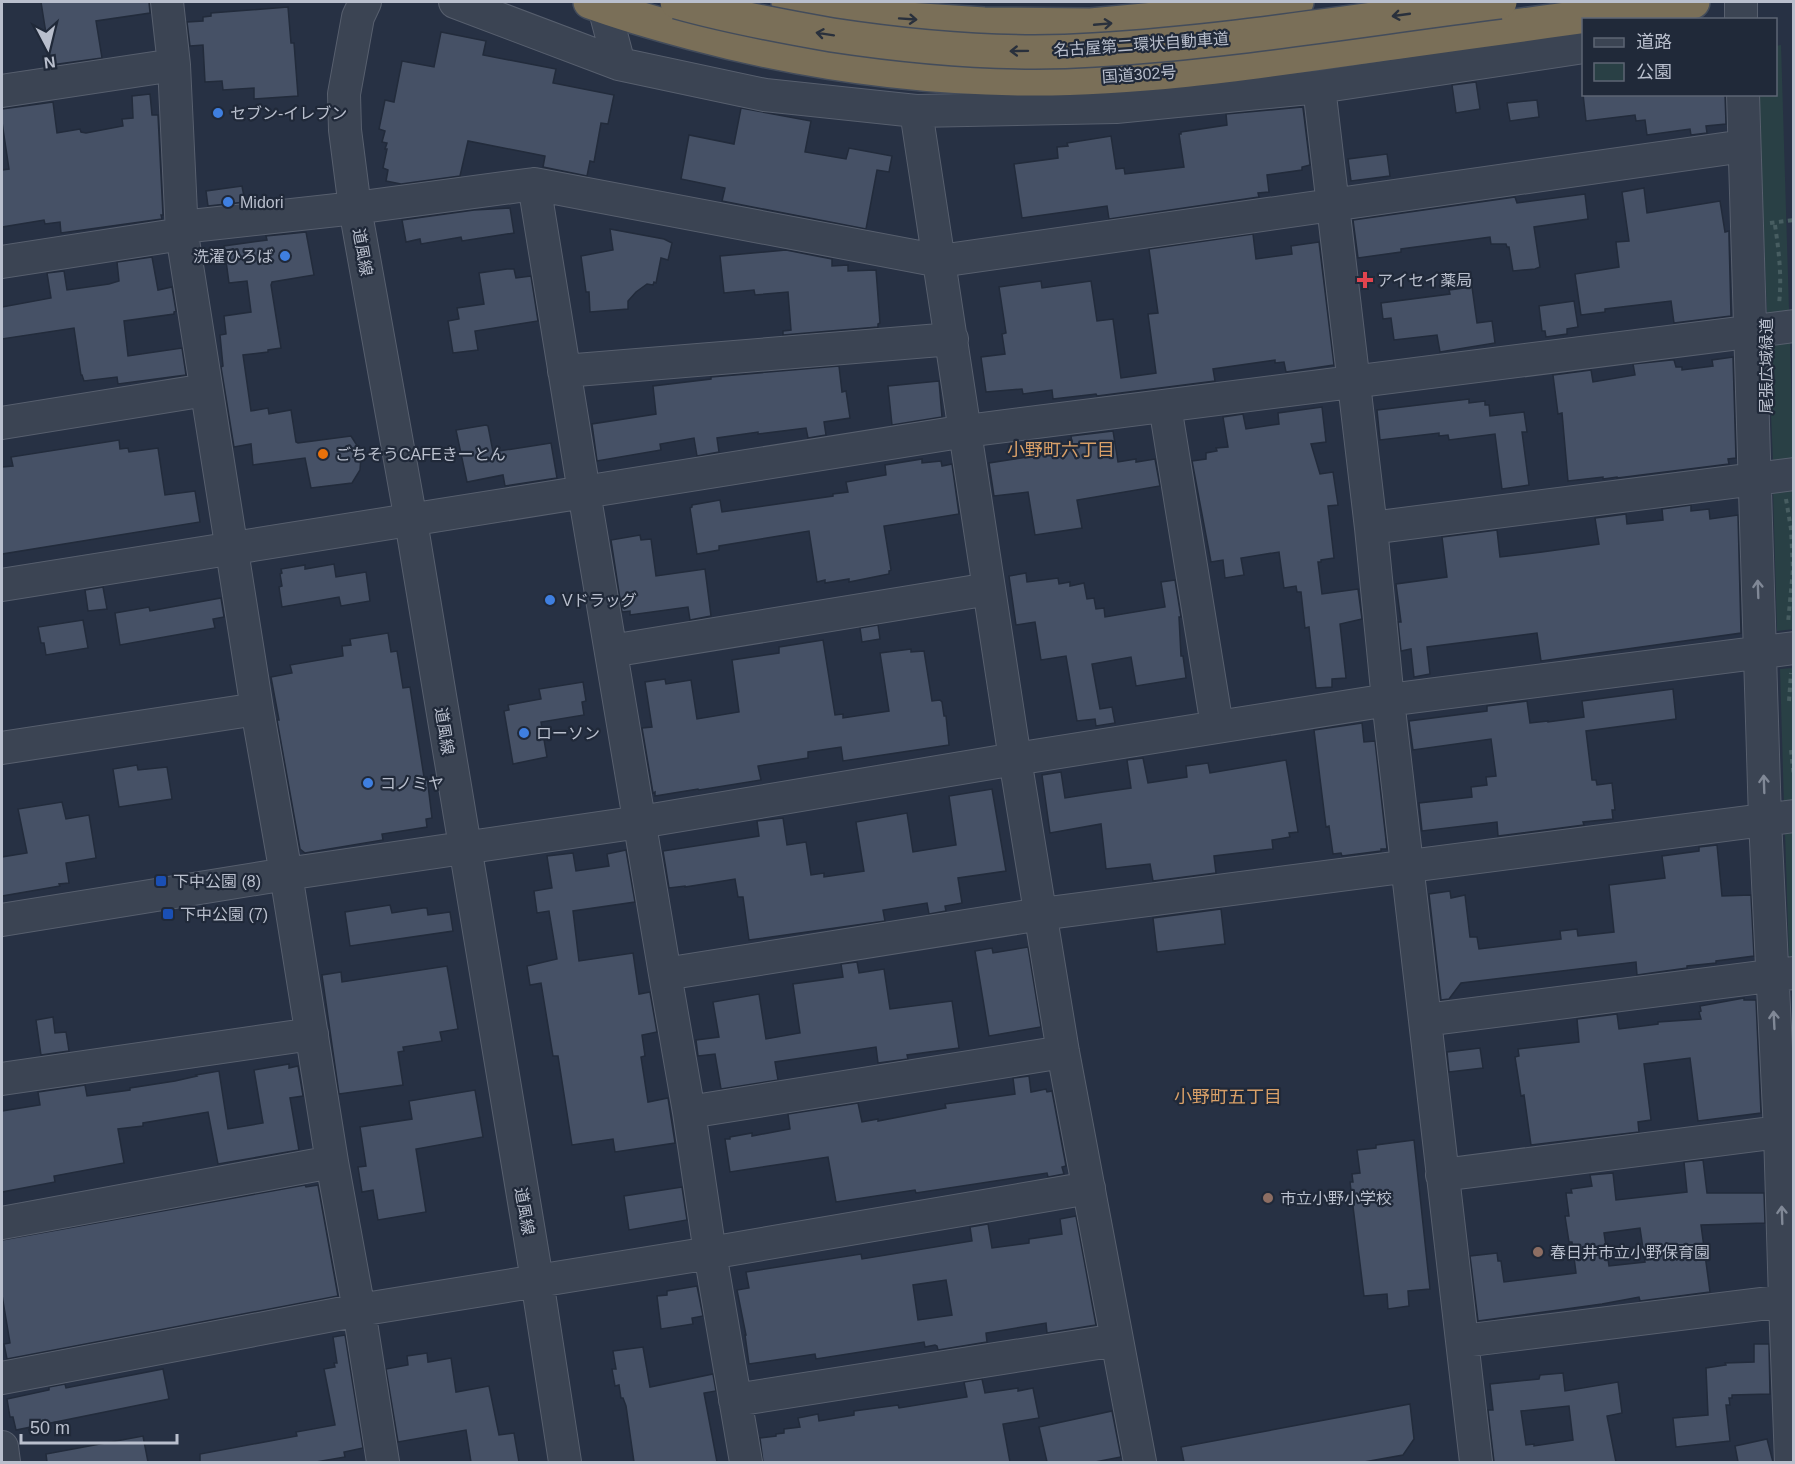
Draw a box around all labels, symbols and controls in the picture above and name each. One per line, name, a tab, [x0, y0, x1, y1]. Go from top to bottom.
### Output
one-way arrow	[1391, 9, 1411, 20]
one-way arrow	[898, 14, 918, 25]
north arrow	[18, 18, 78, 78]
one-way arrow	[1093, 18, 1113, 29]
legend	[1582, 18, 1777, 96]
one-way arrow	[815, 28, 835, 39]
street label: 名古屋第二環状自動車道	[1053, 30, 1229, 59]
text: 道路	[1636, 32, 1672, 52]
one-way arrow	[1009, 45, 1029, 57]
text: N	[43, 53, 57, 72]
text: 公園	[1636, 62, 1672, 82]
street label: 国道302号	[1101, 63, 1177, 86]
place label: セブン-イレブン	[230, 105, 347, 122]
marker: セブン-イレブン	[211, 106, 225, 120]
place label: Midori	[240, 194, 284, 211]
marker: Midori	[221, 195, 235, 209]
street label: 道風線	[350, 227, 375, 277]
place label: 洗濯ひろば	[193, 248, 273, 265]
marker: 洗濯ひろば	[278, 249, 292, 263]
place label: アイセイ薬局	[1377, 272, 1472, 289]
marker: アイセイ薬局	[1358, 273, 1372, 287]
street label: 尾張広域緑道	[1758, 318, 1775, 414]
district label: 小野町六丁目	[1007, 440, 1115, 460]
place label: ごちそうCAFEきーとん	[335, 446, 506, 463]
marker: ごちそうCAFEきーとん	[316, 447, 330, 461]
one-way arrow	[1752, 579, 1764, 599]
place label: Vドラッグ	[562, 592, 637, 609]
marker: Vドラッグ	[543, 593, 557, 607]
street label: 道風線	[432, 706, 457, 756]
place label: ローソン	[536, 725, 600, 742]
marker: ローソン	[517, 726, 531, 740]
one-way arrow	[1758, 774, 1770, 794]
place label: コノミヤ	[380, 775, 444, 792]
marker: コノミヤ	[361, 776, 375, 790]
place label: 下中公園 (8)	[173, 873, 261, 890]
marker: 下中公園 (8)	[154, 874, 168, 888]
place label: 下中公園 (7)	[180, 906, 268, 923]
marker: 下中公園 (7)	[161, 907, 175, 921]
one-way arrow	[1769, 1011, 1780, 1031]
district label: 小野町五丁目	[1174, 1087, 1282, 1107]
street label: 道風線	[512, 1186, 537, 1236]
place label: 市立小野小学校	[1280, 1190, 1392, 1207]
marker: 市立小野小学校	[1261, 1191, 1275, 1205]
one-way arrow	[1776, 1206, 1788, 1226]
place label: 春日井市立小野保育園	[1550, 1244, 1710, 1261]
marker: 春日井市立小野保育園	[1531, 1245, 1545, 1259]
scale bar	[21, 1407, 177, 1445]
text: 50 m	[30, 1418, 70, 1438]

